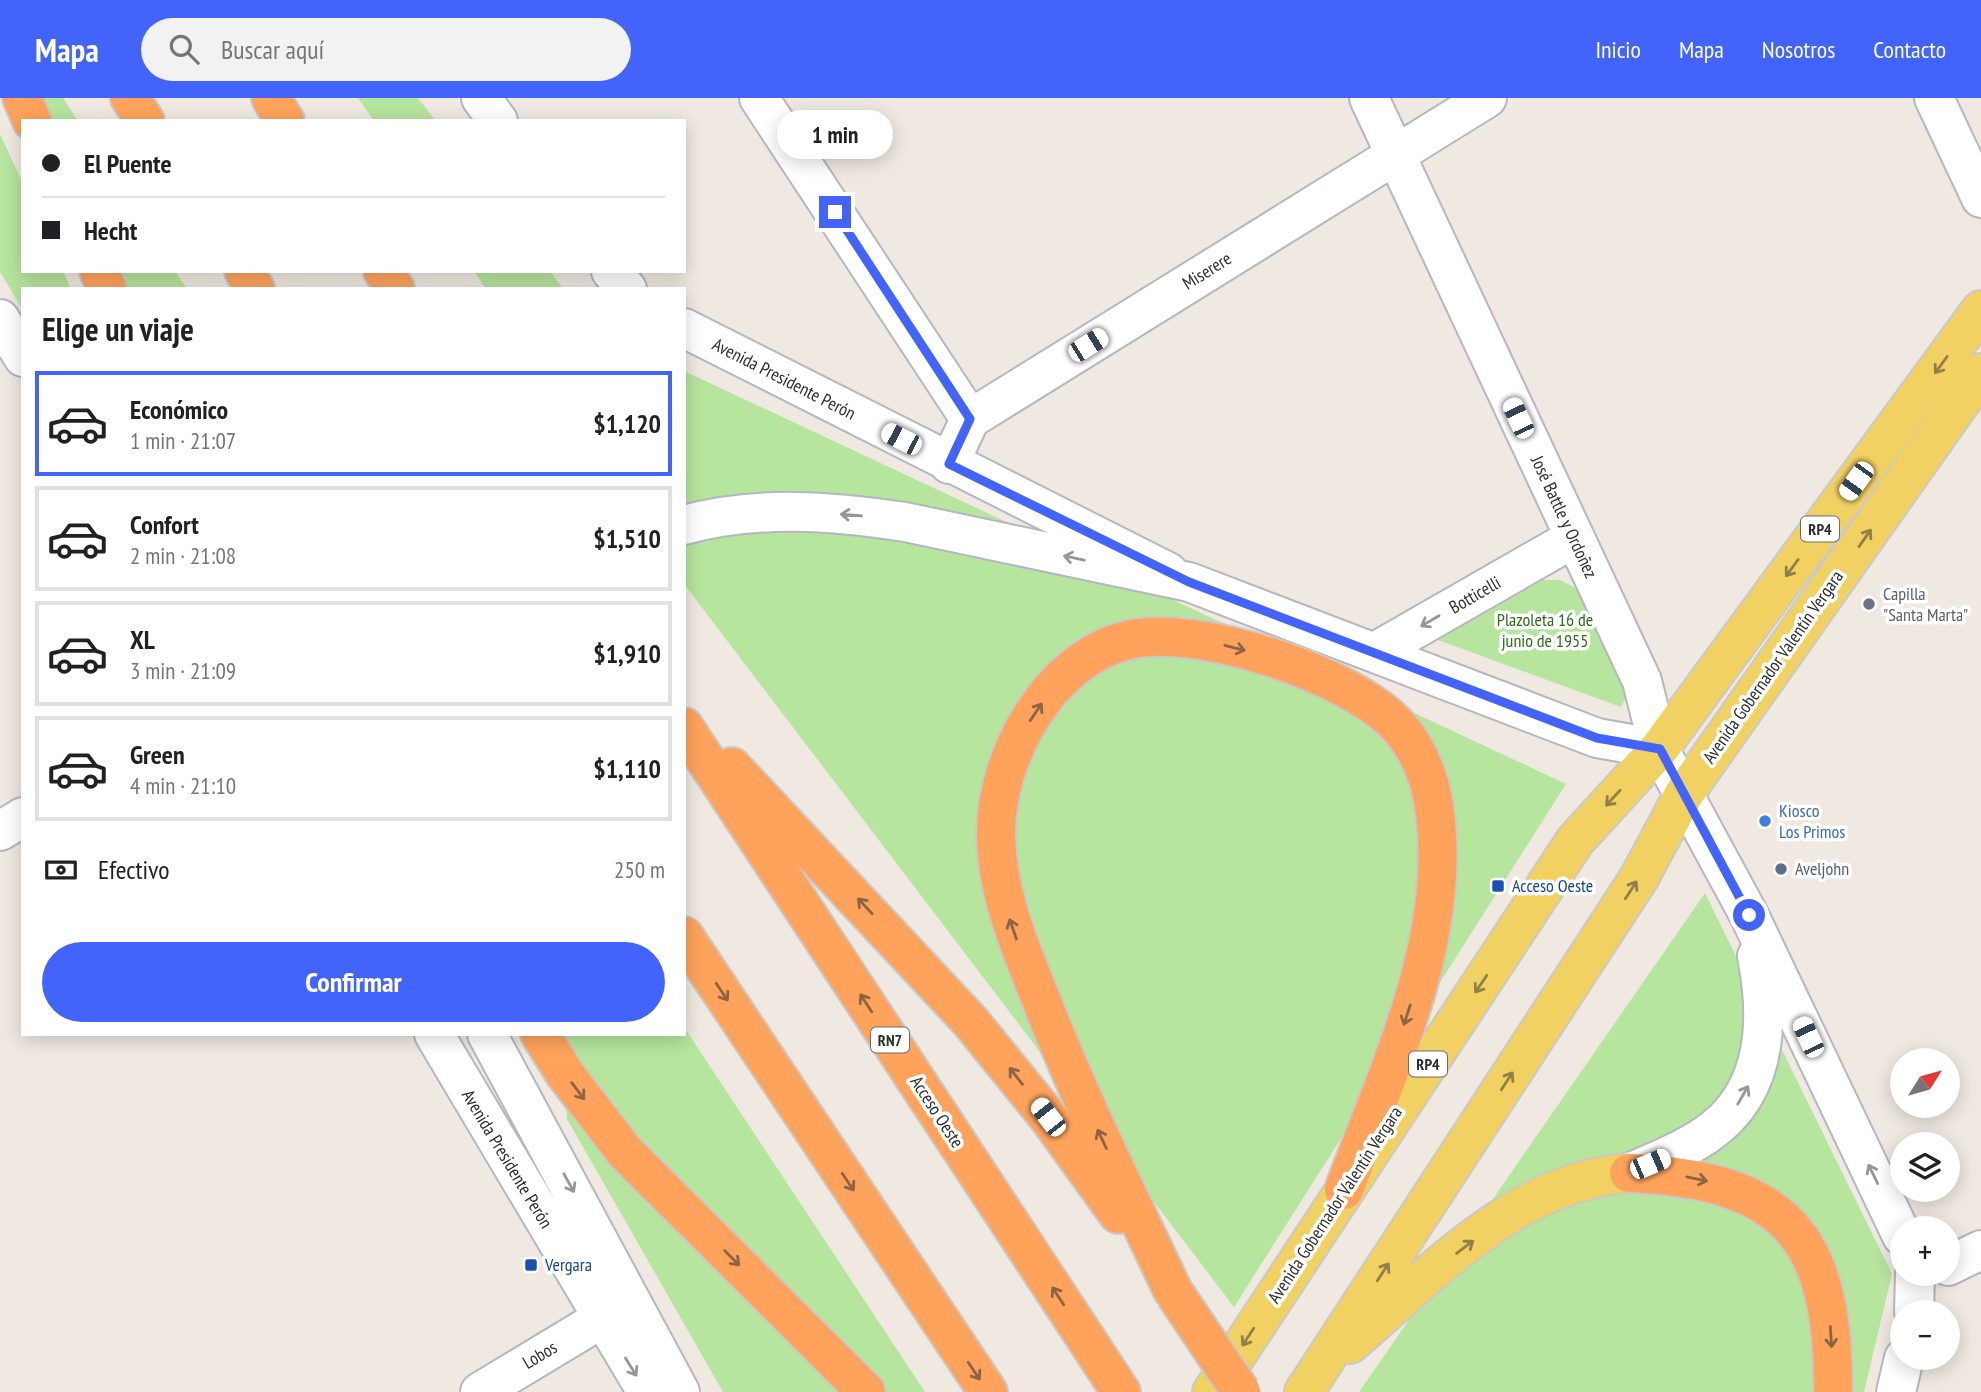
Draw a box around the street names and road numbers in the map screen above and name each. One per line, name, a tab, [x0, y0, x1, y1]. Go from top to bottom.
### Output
street label: Miserere	[1178, 247, 1236, 295]
street label: Avenida Presidente Perón	[709, 332, 860, 425]
street label: José Battle y Ordoñez	[1526, 451, 1603, 582]
road number: RP4	[1801, 516, 1839, 542]
street label: Avenida Gobernador Valentín Vergara	[1697, 566, 1848, 768]
street label: Botticelli	[1445, 571, 1505, 618]
road number: RN7	[871, 1028, 909, 1052]
road number: RP4	[1409, 1052, 1447, 1076]
street label: Acceso Oeste	[906, 1071, 969, 1152]
street label: Avenida Presidente Perón	[457, 1085, 558, 1232]
street label: Avenida Gobernador Valentín Vergara	[1262, 1102, 1407, 1308]
street label: Lobos	[518, 1335, 561, 1374]

